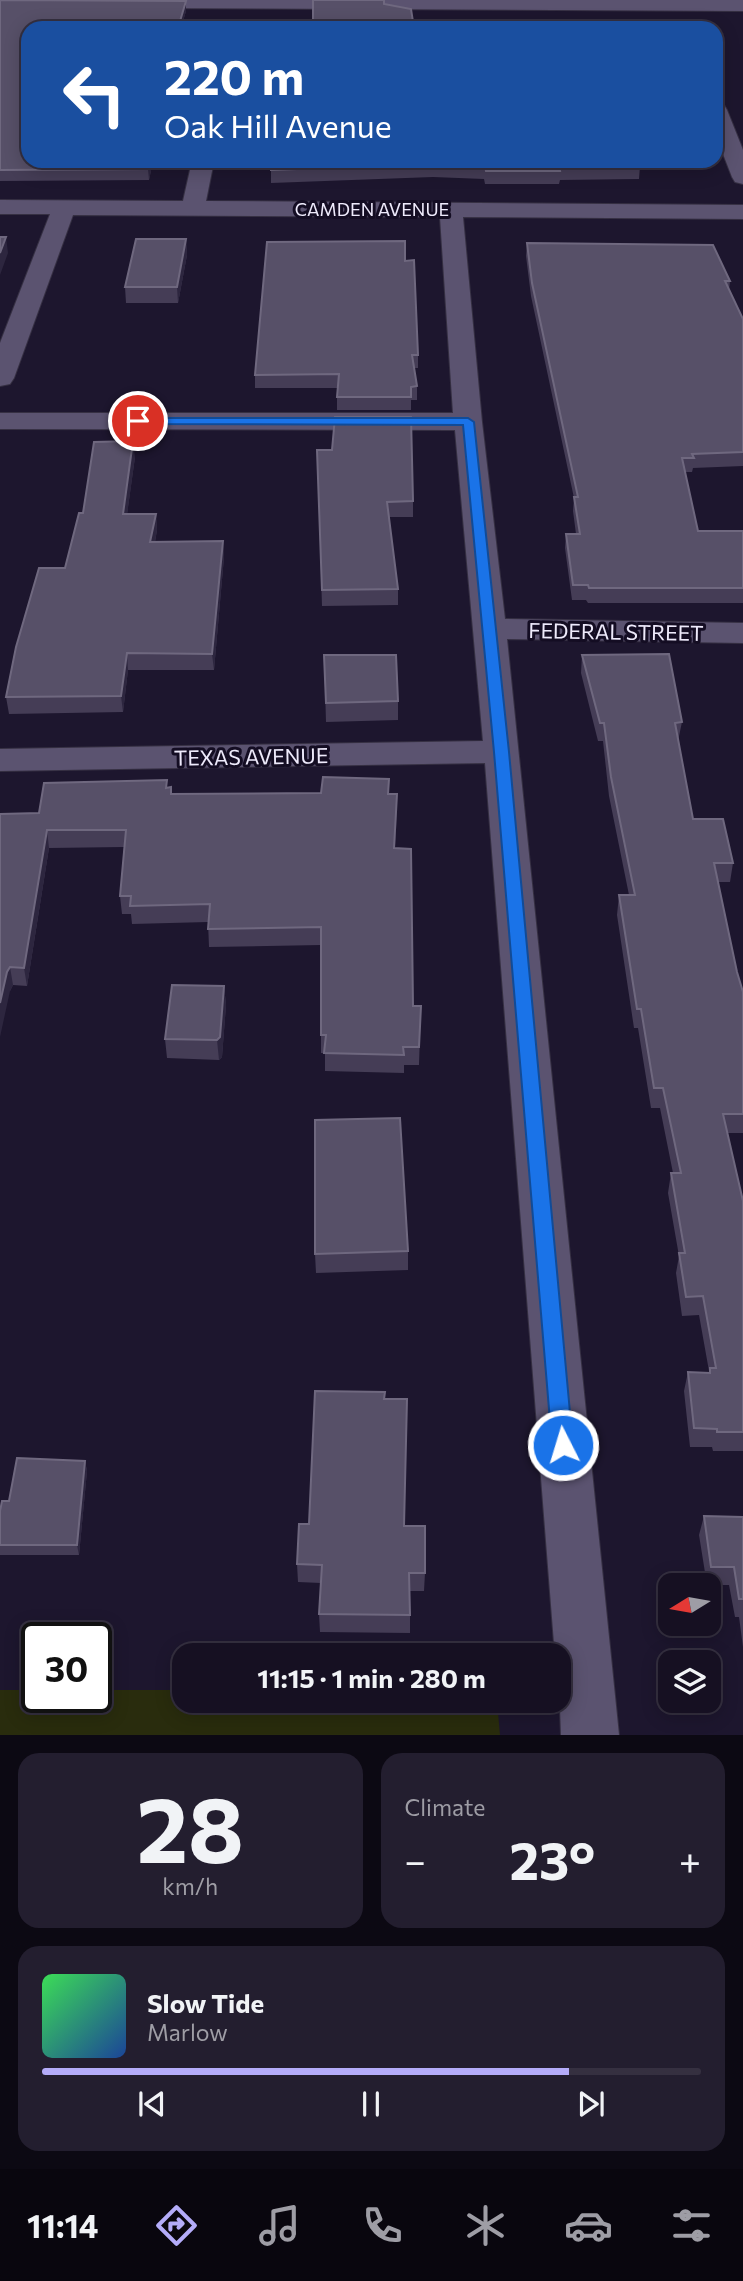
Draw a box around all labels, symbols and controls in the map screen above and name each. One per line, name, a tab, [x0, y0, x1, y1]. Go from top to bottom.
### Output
text: 220 m	[164, 45, 304, 105]
icon: left	[49, 49, 140, 140]
text: Oak Hill Avenue	[164, 105, 392, 145]
street label: CAMDEN AVENUE	[295, 198, 449, 220]
pin	[108, 391, 168, 451]
icon: arrive	[119, 402, 157, 440]
street label: FEDERAL STREET	[528, 617, 704, 645]
street label: TEXAS AVENUE	[174, 742, 328, 770]
position arrow	[526, 1408, 600, 1482]
north arrow	[658, 1573, 721, 1636]
map controls	[658, 1573, 721, 1713]
speed limit sign: 30	[21, 1622, 112, 1713]
button: layers	[658, 1650, 721, 1713]
text: 11:15 · 1 min · 280 m	[257, 1662, 486, 1693]
text: 28	[137, 1770, 244, 1882]
text: Climate	[405, 1793, 486, 1821]
text: 23°	[509, 1827, 595, 1891]
text: −	[405, 1836, 426, 1883]
text: +	[679, 1836, 701, 1883]
text: km/h	[162, 1872, 218, 1900]
text: Slow Tide	[147, 1987, 264, 2018]
text: Marlow	[147, 2018, 228, 2046]
icon: previous	[133, 2085, 171, 2123]
icon: pause	[352, 2085, 390, 2123]
icon: next	[572, 2085, 610, 2123]
icon: directions	[152, 2201, 201, 2250]
icon: music	[255, 2201, 304, 2250]
icon: phone	[358, 2201, 407, 2250]
icon: climate	[461, 2201, 510, 2250]
icon: car	[564, 2201, 613, 2250]
icon: filters	[667, 2201, 716, 2250]
text: 11:14	[27, 2205, 99, 2245]

